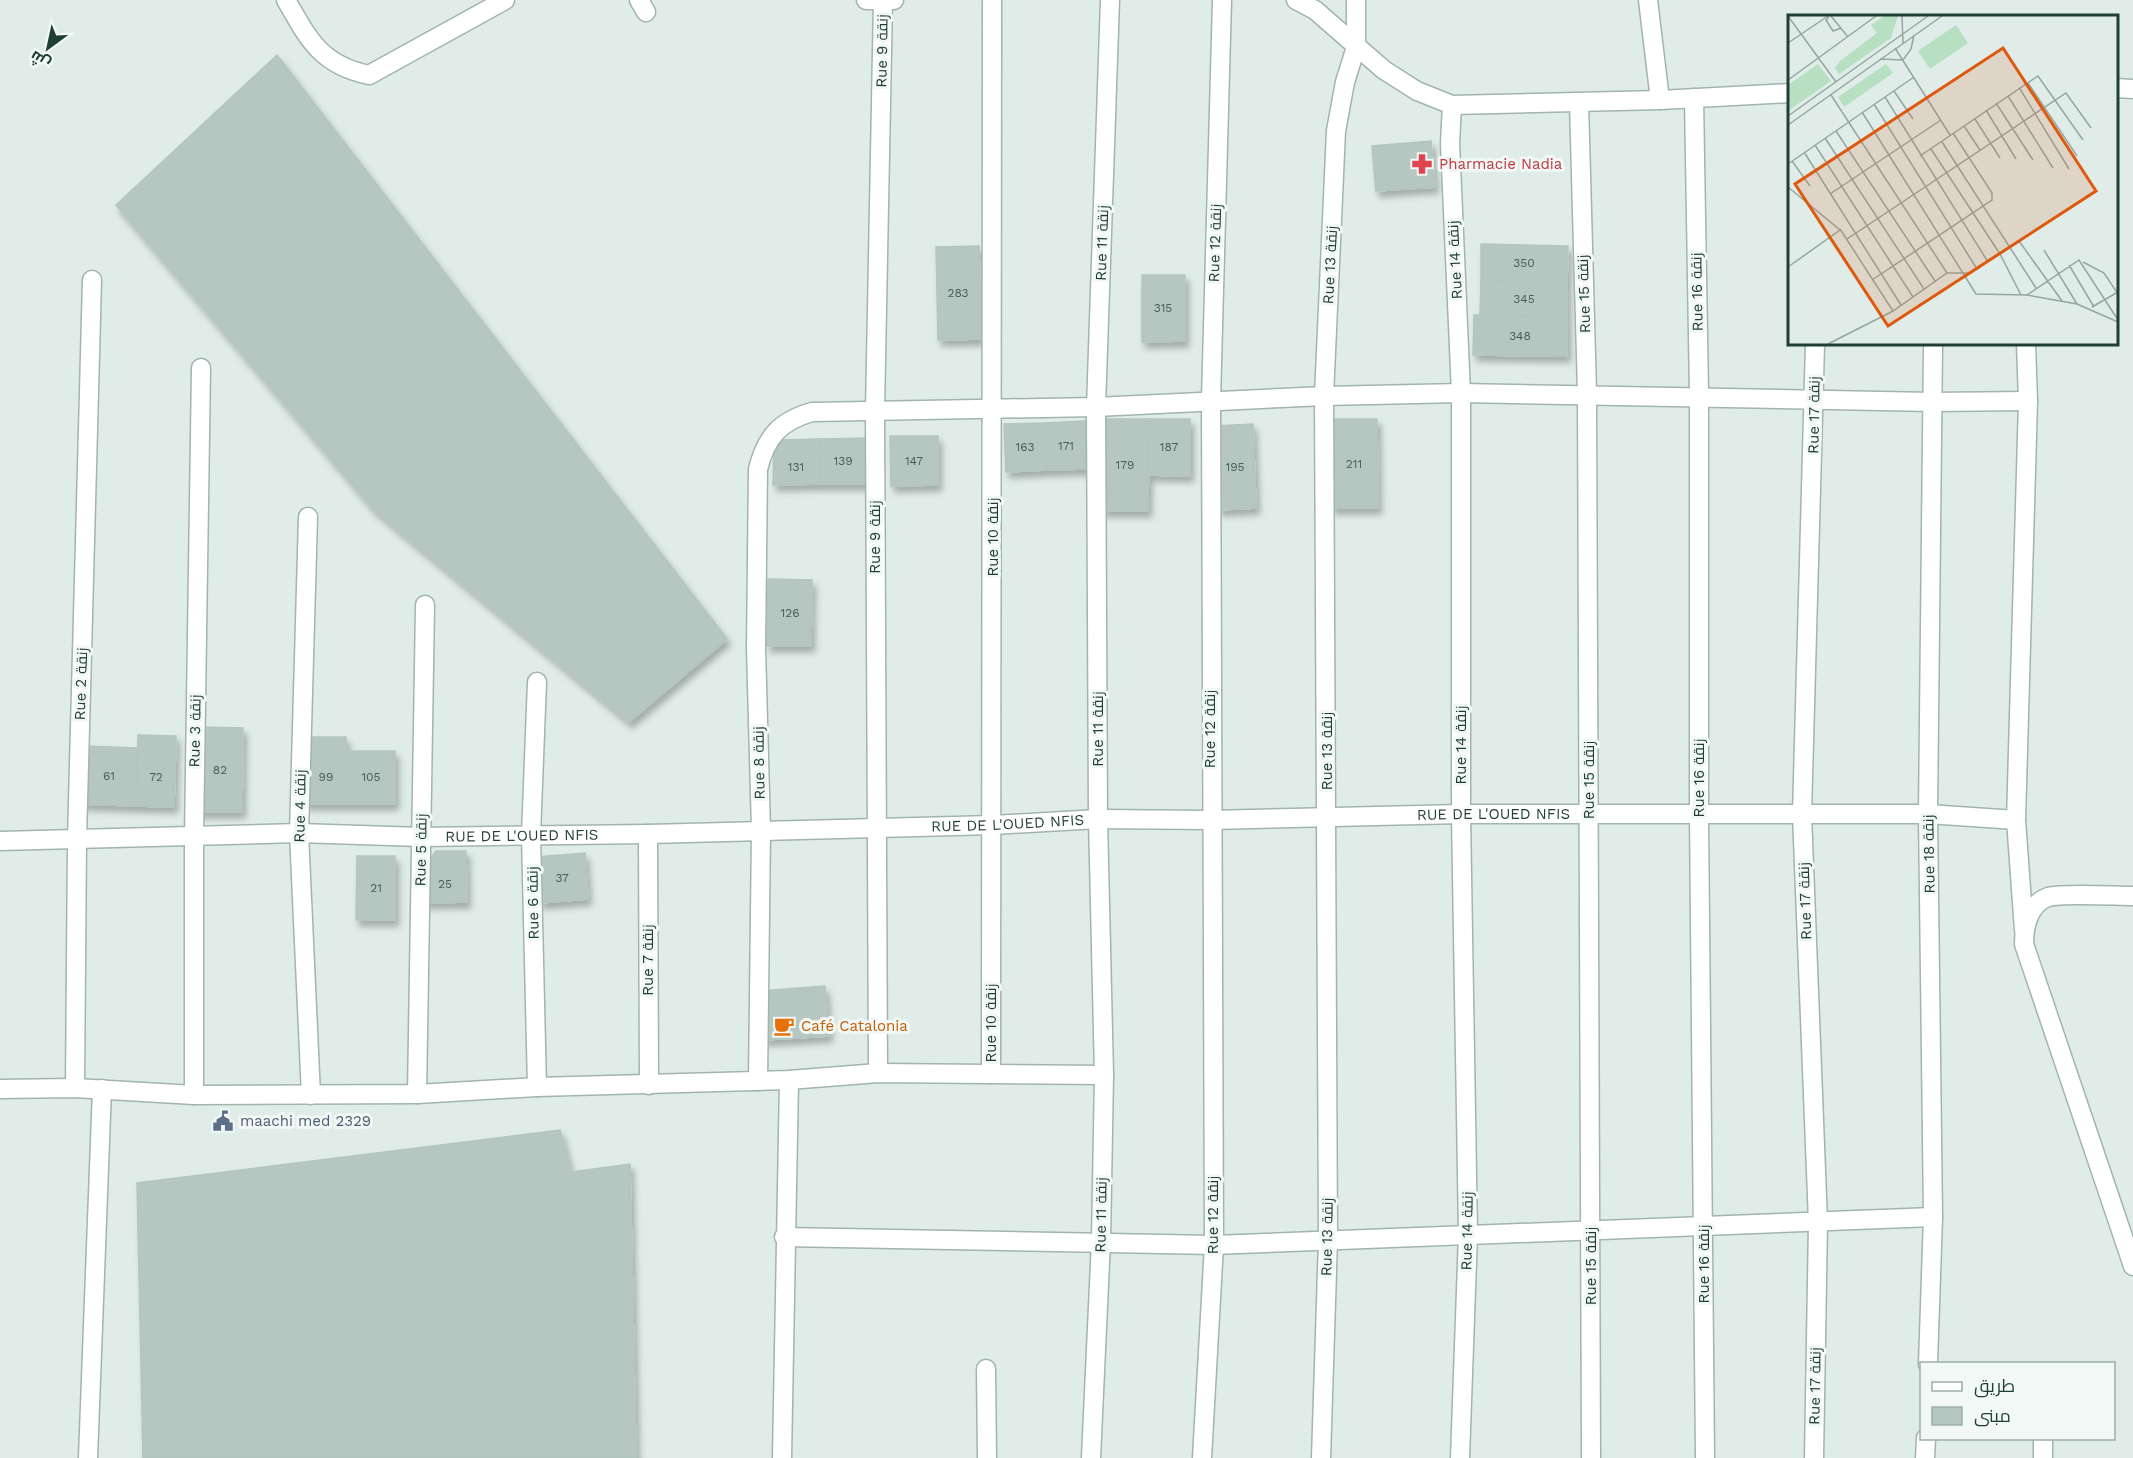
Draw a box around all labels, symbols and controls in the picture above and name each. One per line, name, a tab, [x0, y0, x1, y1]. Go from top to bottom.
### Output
street label: Rue 9 زنقة	[872, 14, 892, 88]
inset map	[1788, 15, 2118, 345]
north arrow	[18, 18, 78, 78]
text: ش	[26, 47, 54, 74]
pharmacy icon: Pharmacie Nadia	[1410, 152, 1434, 176]
place label: Pharmacie Nadia	[1439, 155, 1563, 173]
street label: Rue 12 زنقة	[1205, 203, 1225, 283]
street label: Rue 11 زنقة	[1092, 205, 1112, 281]
street label: Rue 14 زنقة	[1444, 220, 1466, 300]
street label: Rue 13 زنقة	[1319, 225, 1341, 305]
street label: Rue 16 زنقة	[1687, 252, 1707, 332]
street label: Rue 15 زنقة	[1574, 254, 1594, 334]
house number: 350	[1513, 256, 1535, 270]
house number: 283	[947, 286, 969, 300]
house number: 345	[1513, 292, 1535, 306]
house number: 315	[1154, 301, 1172, 315]
house number: 348	[1509, 329, 1531, 343]
street label: Rue 17 زنقة	[1804, 376, 1824, 454]
house number: 171	[1058, 439, 1074, 453]
house number: 163	[1016, 440, 1034, 454]
house number: 187	[1160, 440, 1178, 454]
house number: 139	[833, 454, 853, 468]
house number: 147	[905, 454, 923, 468]
house number: 211	[1346, 457, 1362, 471]
house number: 179	[1116, 458, 1134, 472]
house number: 131	[788, 460, 804, 474]
house number: 195	[1225, 460, 1245, 474]
street label: Rue 10 زنقة	[984, 497, 1002, 577]
street label: Rue 9 زنقة	[866, 500, 884, 574]
house number: 126	[781, 606, 799, 620]
street label: Rue 2 زنقة	[71, 647, 91, 721]
street label: Rue 12 زنقة	[1201, 690, 1219, 768]
street label: Rue 11 زنقة	[1089, 691, 1107, 767]
street label: Rue 3 زنقة	[185, 694, 205, 768]
street label: Rue 14 زنقة	[1452, 706, 1470, 784]
street label: Rue 13 زنقة	[1318, 712, 1336, 790]
street label: Rue 8 زنقة	[749, 726, 769, 800]
street label: Rue 16 زنقة	[1690, 739, 1708, 817]
street label: Rue 15 زنقة	[1580, 741, 1598, 819]
house number: 82	[213, 763, 227, 777]
house number: 61	[103, 769, 115, 783]
street label: Rue 4 زنقة	[290, 769, 310, 843]
house number: 72	[149, 770, 163, 784]
house number: 99	[319, 770, 333, 784]
house number: 105	[361, 770, 381, 784]
street label: RUE DE L'OUED NFIS	[1417, 805, 1570, 824]
street label: RUE DE L'OUED NFIS	[931, 811, 1085, 836]
street label: Rue 5 زنقة	[411, 813, 431, 887]
street label: Rue 18 زنقة	[1919, 814, 1939, 894]
street label: RUE DE L'OUED NFIS	[445, 826, 599, 846]
street label: Rue 17 زنقة	[1795, 862, 1815, 940]
street label: Rue 6 زنقة	[523, 866, 543, 940]
house number: 37	[555, 871, 569, 885]
house number: 25	[438, 877, 452, 891]
house number: 21	[370, 881, 382, 895]
street label: Rue 7 زنقة	[639, 924, 657, 996]
street label: Rue 10 زنقة	[982, 983, 1000, 1063]
cafe icon: Café Catalonia	[772, 1014, 796, 1038]
place label: Café Catalonia	[801, 1017, 908, 1035]
public building icon: maachi med 2329	[211, 1109, 235, 1133]
place label: maachi med 2329	[240, 1112, 371, 1130]
street label: Rue 12 زنقة	[1204, 1176, 1222, 1254]
street label: Rue 11 زنقة	[1091, 1177, 1111, 1253]
street label: Rue 14 زنقة	[1457, 1191, 1477, 1271]
street label: Rue 13 زنقة	[1317, 1198, 1337, 1276]
street label: Rue 16 زنقة	[1695, 1225, 1713, 1303]
street label: Rue 15 زنقة	[1582, 1227, 1600, 1305]
street label: Rue 17 زنقة	[1805, 1347, 1825, 1425]
legend	[1920, 1362, 2115, 1440]
text: طريق	[1974, 1375, 2015, 1398]
text: مبنى	[1974, 1405, 2011, 1427]

